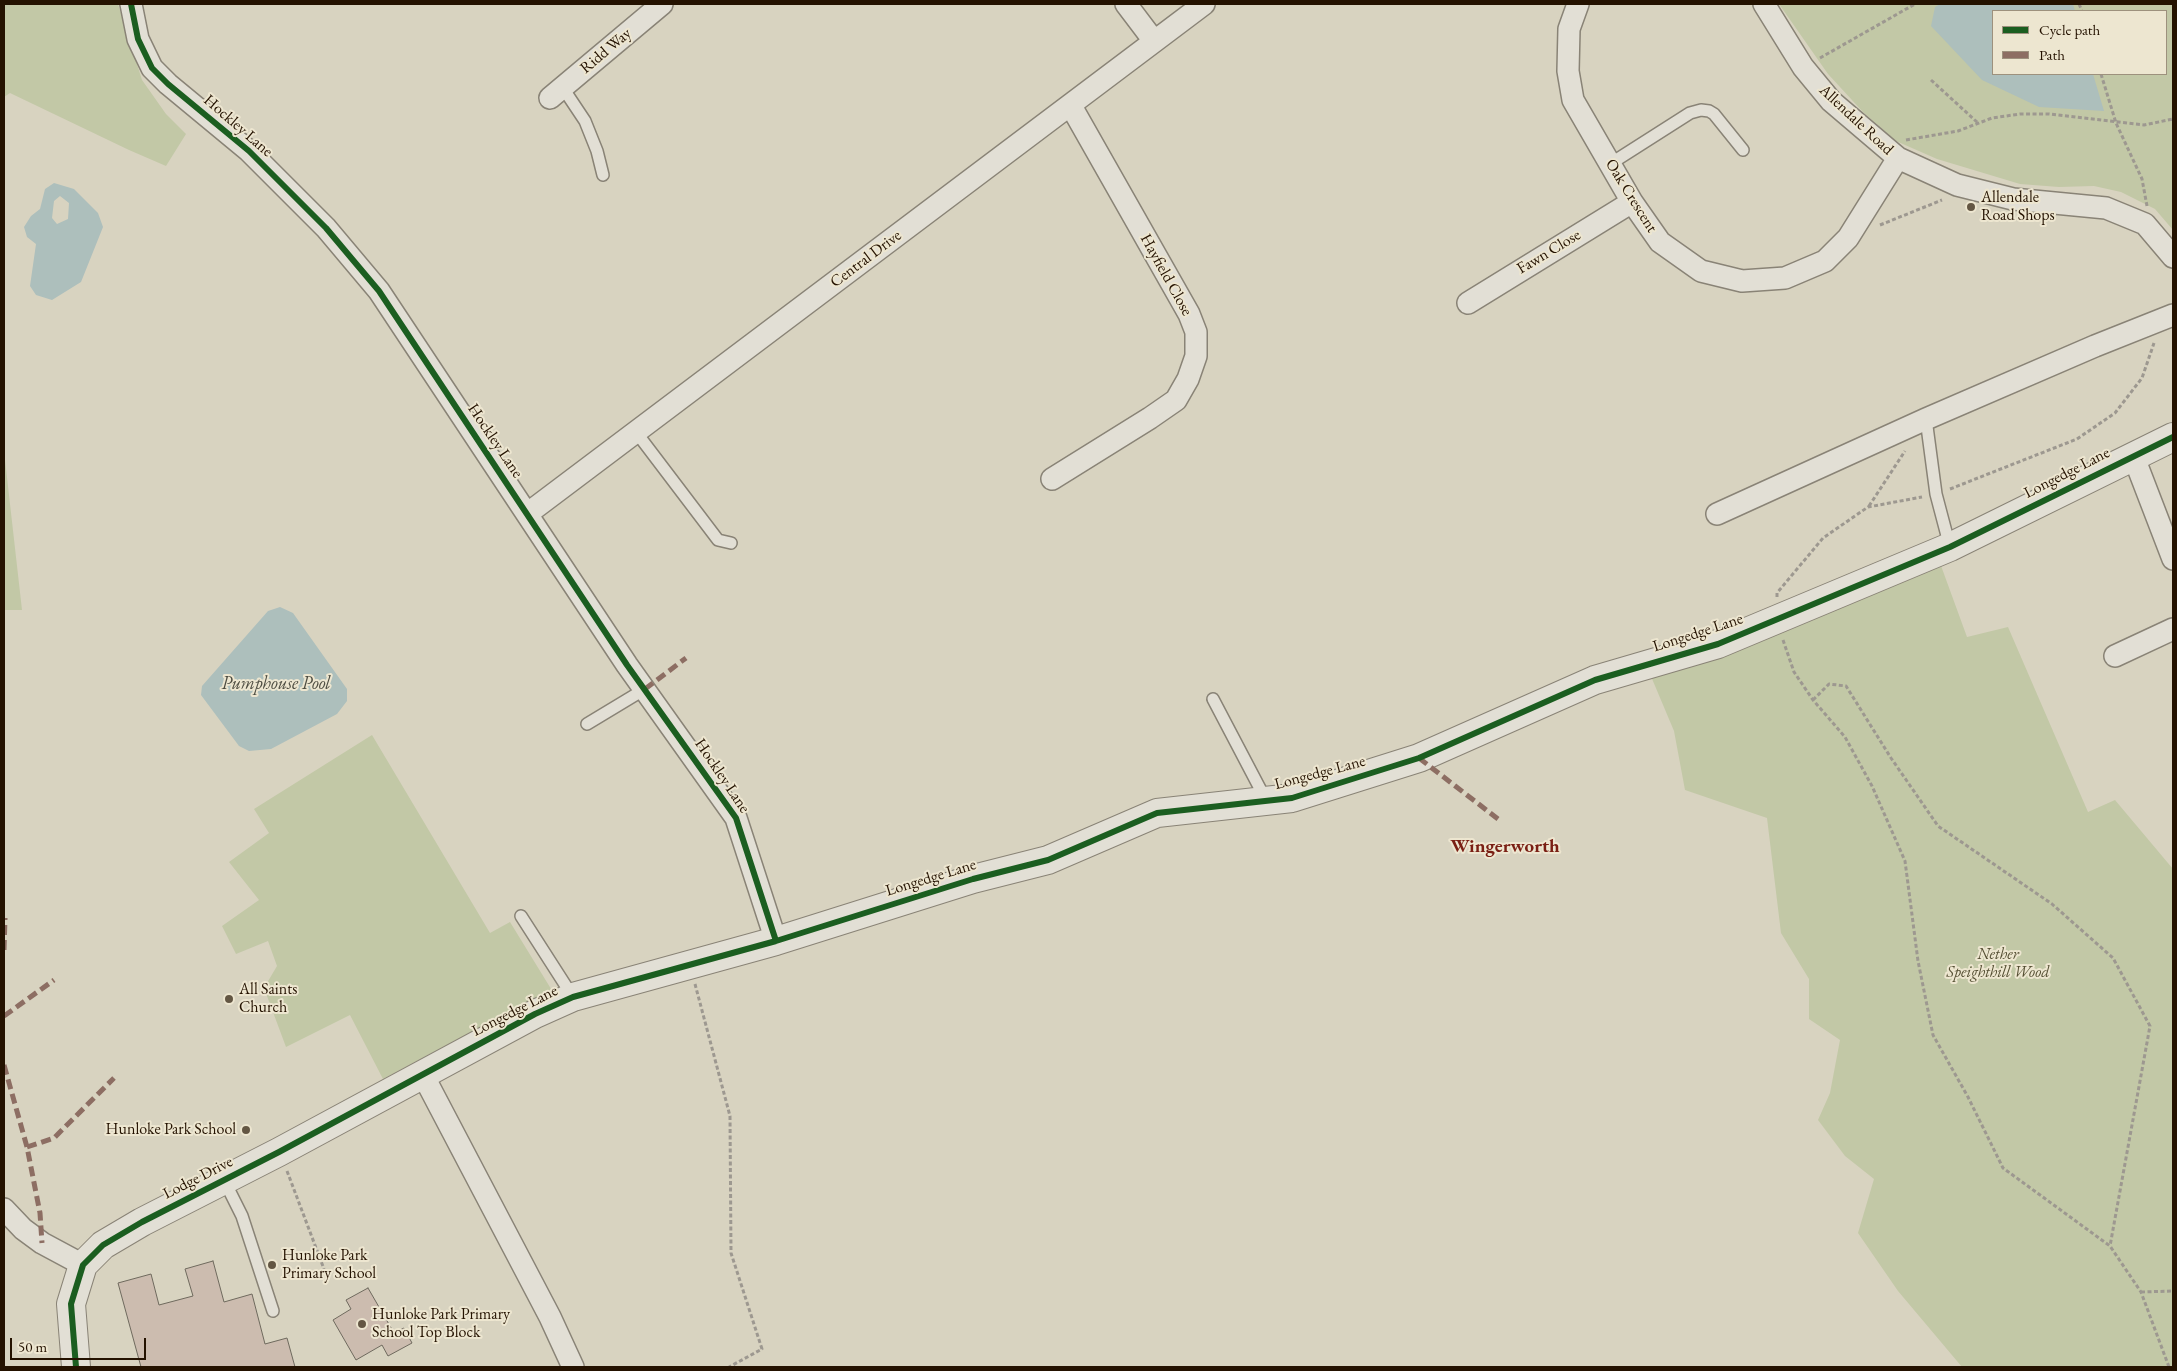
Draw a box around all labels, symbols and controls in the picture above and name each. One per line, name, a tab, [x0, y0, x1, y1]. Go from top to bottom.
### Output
legend	[1992, 10, 2167, 75]
text: Cycle path	[2039, 20, 2100, 39]
street label: Ridd Way	[576, 24, 636, 78]
text: Path	[2039, 45, 2065, 64]
street label: Allendale Road	[1815, 81, 1897, 159]
street label: Hockley Lane	[199, 91, 277, 161]
street label: Oak Crescent	[1601, 156, 1661, 236]
place label: Allendale Road Shops	[1981, 188, 2055, 226]
marker: Allendale Road Shops	[1965, 201, 1977, 213]
street label: Central Drive	[827, 226, 905, 292]
street label: Fawn Close	[1514, 226, 1584, 278]
street label: Hayfield Close	[1136, 231, 1196, 319]
street label: Hockley Lane	[463, 400, 527, 482]
street label: Longedge Lane	[2021, 443, 2113, 503]
street label: Longedge Lane	[1650, 609, 1746, 657]
water label: Pumphouse Pool	[222, 673, 330, 695]
street label: Hockley Lane	[690, 735, 754, 817]
street label: Longedge Lane	[1272, 752, 1368, 794]
district label: Wingerworth	[1450, 836, 1560, 858]
street label: Longedge Lane	[883, 855, 979, 901]
park label: Nether Speighthill Wood	[1946, 945, 2050, 983]
place label: All Saints Church	[239, 980, 297, 1018]
street label: Longedge Lane	[469, 981, 561, 1041]
marker: All Saints Church	[223, 993, 235, 1005]
place label: Hunloke Park School	[106, 1120, 236, 1140]
marker: Hunloke Park School	[240, 1124, 252, 1136]
street label: Lodge Drive	[160, 1152, 236, 1204]
place label: Hunloke Park Primary School	[282, 1246, 376, 1284]
marker: Hunloke Park Primary School	[266, 1259, 278, 1271]
place label: Hunloke Park Primary School Top Block	[372, 1305, 510, 1343]
marker: Hunloke Park Primary School Top Block	[356, 1318, 368, 1330]
scale bar	[12, 1328, 149, 1360]
text: 50 m	[18, 1337, 47, 1356]

